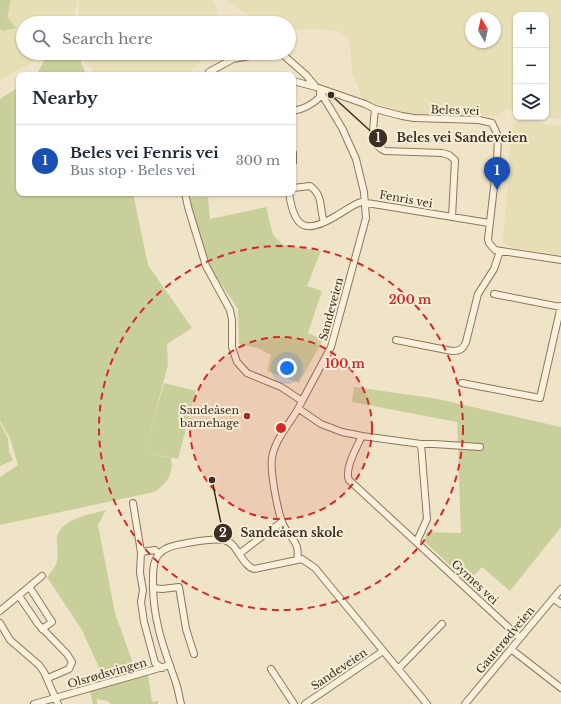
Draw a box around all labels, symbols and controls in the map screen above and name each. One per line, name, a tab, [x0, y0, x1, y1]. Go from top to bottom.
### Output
north arrow	[465, 12, 501, 48]
map controls	[513, 12, 549, 120]
button: +	[513, 12, 549, 48]
search box	[16, 16, 296, 60]
icon: search	[30, 27, 52, 49]
text: Search here	[62, 29, 153, 48]
button: −	[513, 48, 549, 84]
button: layers	[513, 84, 549, 120]
text: Nearby	[32, 88, 98, 109]
street label: Beles vei	[430, 102, 480, 118]
callout: Beles vei Sandeveien	[368, 126, 535, 150]
text: 1	[375, 130, 381, 145]
text: Beles vei Sandeveien	[396, 130, 528, 145]
text: Beles vei Fenris vei	[70, 143, 219, 162]
text: 1	[42, 152, 48, 169]
text: 300 m	[236, 152, 280, 169]
pin: 1	[484, 157, 510, 190]
text: Bus stop · Beles vei	[70, 162, 195, 179]
street label: Fenris vei	[378, 187, 434, 211]
street label: Sandeveien	[316, 276, 346, 342]
text: 200 m	[389, 292, 432, 307]
text: 100 m	[325, 356, 366, 371]
your location	[277, 358, 297, 378]
place label: Sandeåsen barnehage	[179, 403, 239, 430]
marker: Sandeåsen barnehage	[242, 411, 252, 421]
centre of rings	[274, 421, 288, 435]
callout: Sandeåsen skole	[213, 521, 351, 545]
text: 2	[219, 525, 227, 540]
text: Sandeåsen skole	[241, 525, 343, 540]
street label: Gymes vei	[449, 557, 502, 607]
street label: Gauterødveien	[473, 603, 537, 677]
street label: Sandeveien	[308, 645, 370, 693]
street label: Olsrødsvingen	[66, 655, 149, 691]

